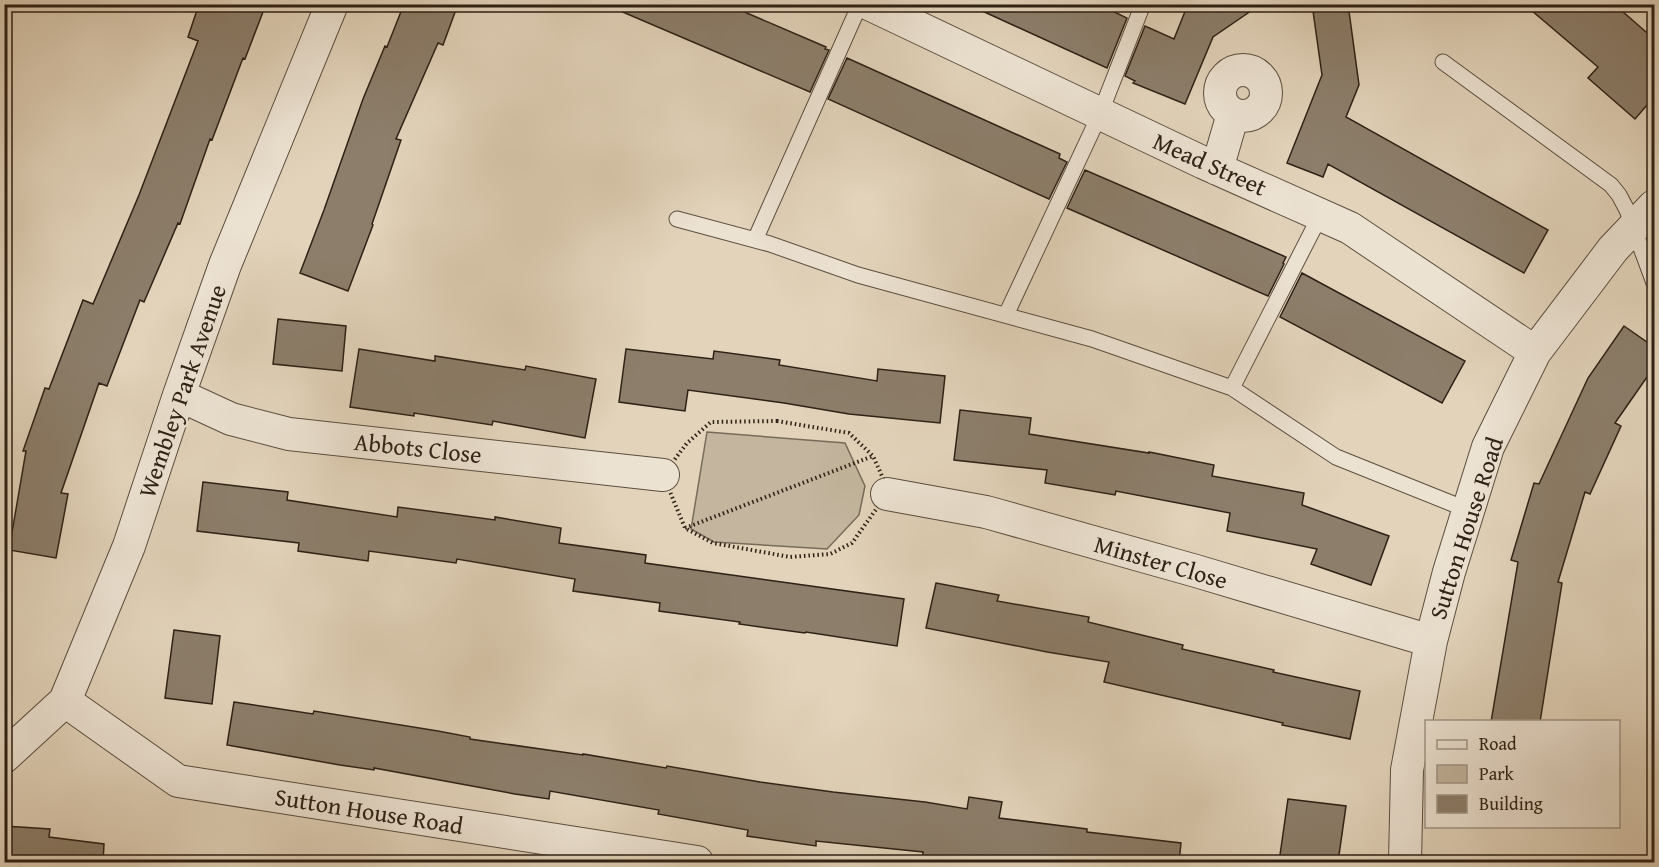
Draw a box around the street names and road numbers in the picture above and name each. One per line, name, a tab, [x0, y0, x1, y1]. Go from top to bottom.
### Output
street label: Mead Street	[1148, 123, 1273, 205]
street label: Wembley Park Avenue	[129, 280, 235, 502]
street label: Abbots Close	[353, 424, 483, 472]
street label: Sutton House Road	[1420, 432, 1512, 624]
street label: Minster Close	[1090, 526, 1232, 598]
street label: Sutton House Road	[272, 779, 466, 843]

